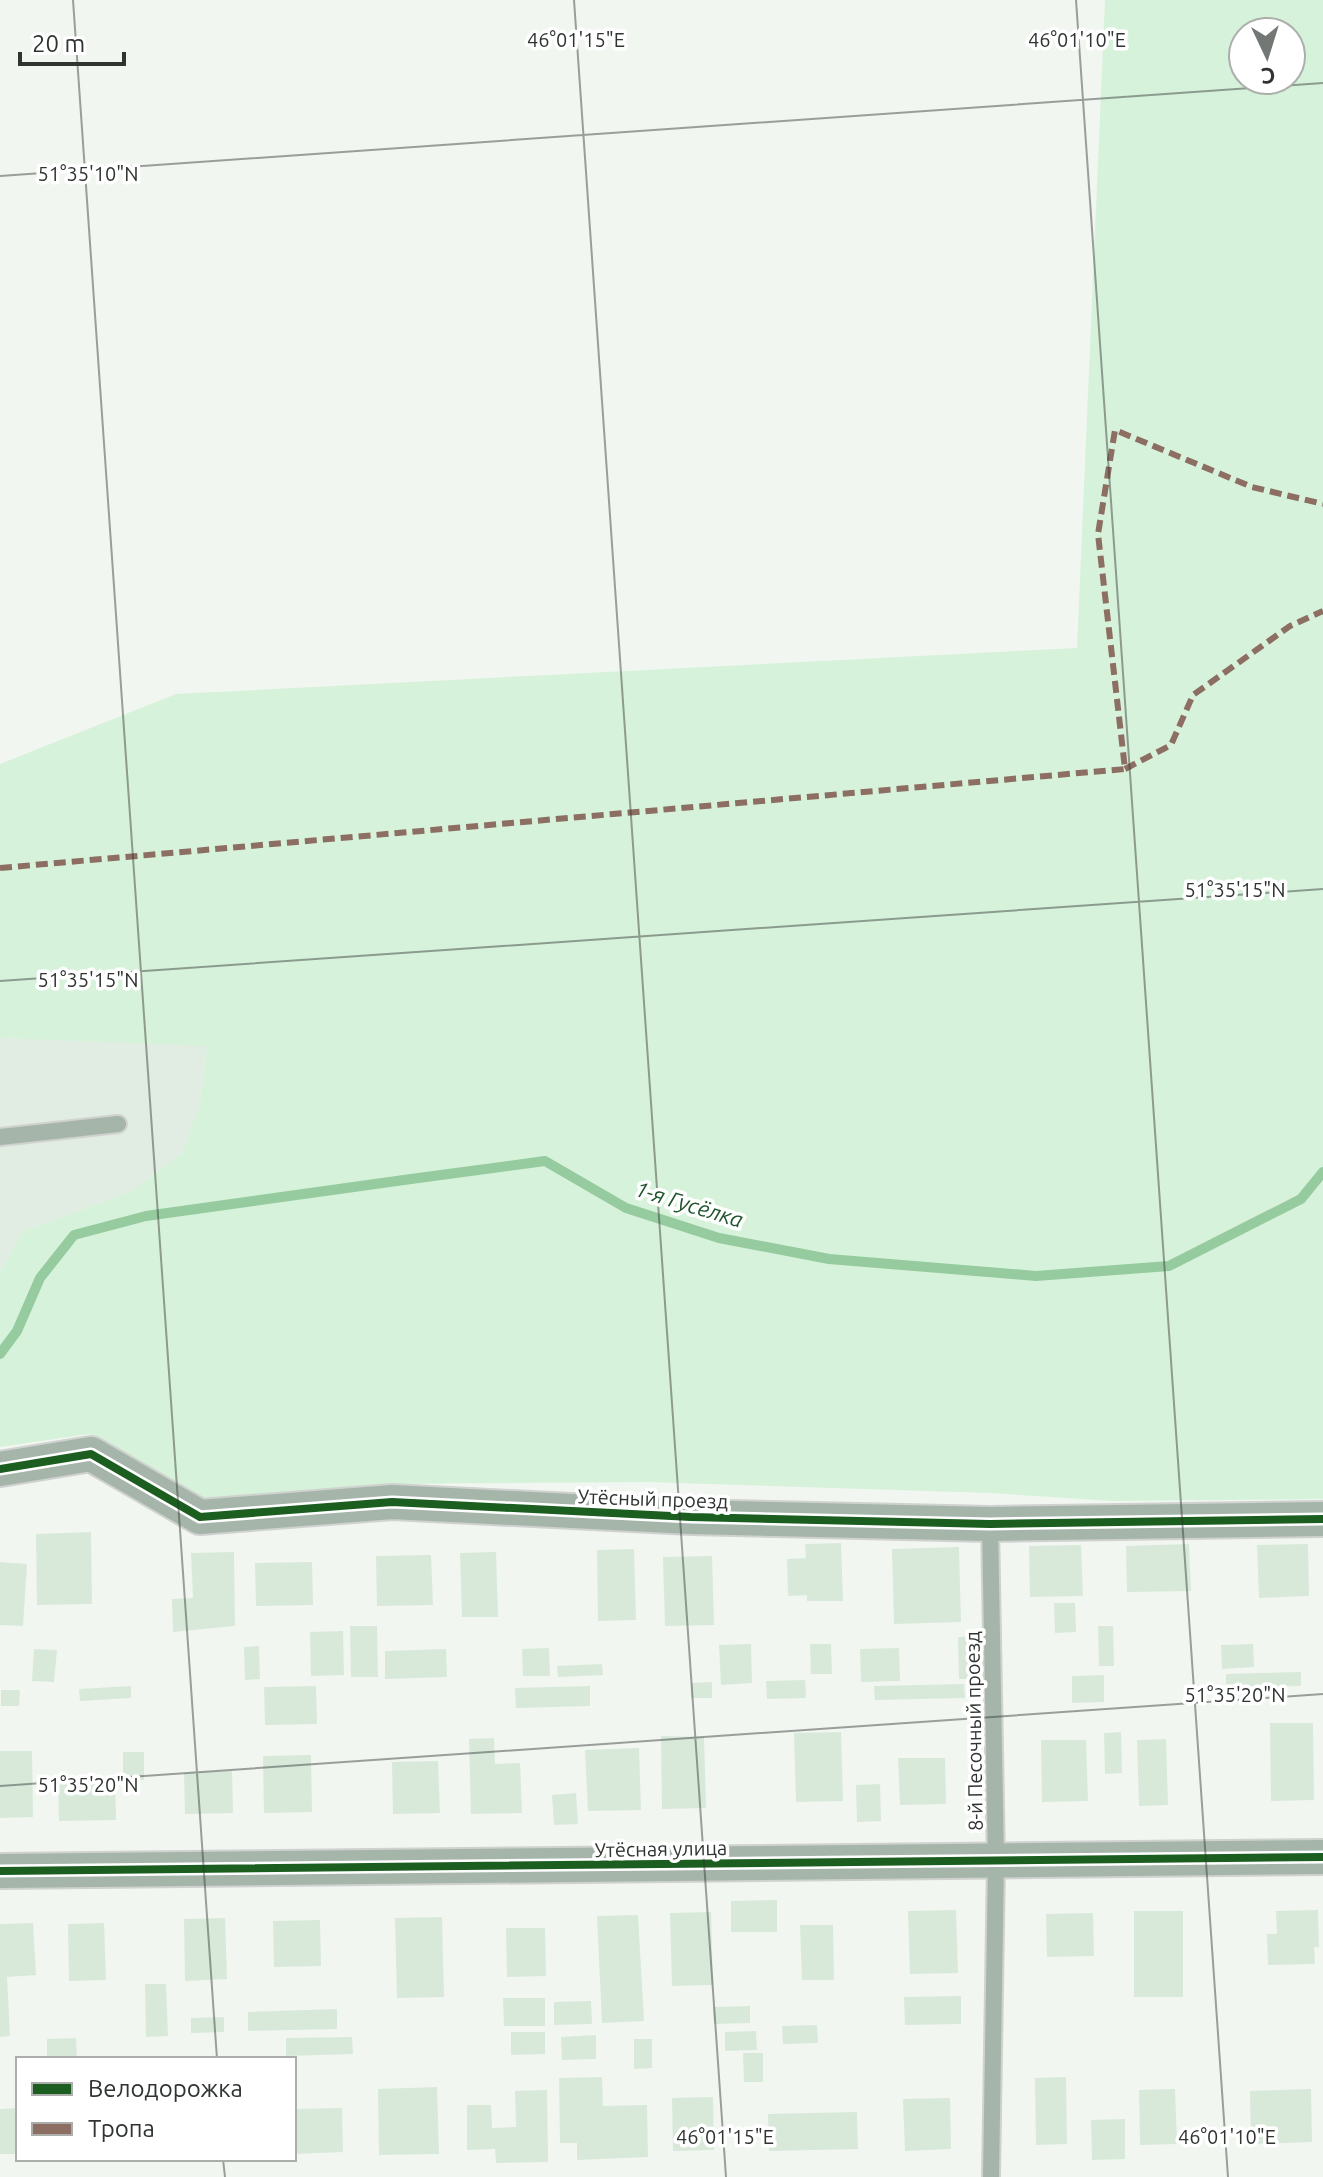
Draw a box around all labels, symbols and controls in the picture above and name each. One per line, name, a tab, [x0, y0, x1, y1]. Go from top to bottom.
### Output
scale bar	[20, 16, 124, 66]
north arrow	[1227, 16, 1307, 96]
text: 46°01'15"E	[527, 28, 625, 51]
text: 46°01'10"E	[1028, 28, 1126, 51]
text: 20 m	[32, 30, 85, 57]
text: С	[1261, 63, 1276, 89]
text: 51°35'10"N	[37, 162, 139, 185]
text: 51°35'15"N	[1184, 878, 1286, 901]
text: 51°35'15"N	[37, 968, 139, 991]
water label: 1-я Гусёлка	[632, 1175, 746, 1232]
street label: Утёсный проезд	[577, 1484, 729, 1513]
street label: 8-й Песочный проезд	[960, 1631, 987, 1831]
text: 51°35'20"N	[1184, 1683, 1286, 1706]
text: 51°35'20"N	[37, 1773, 139, 1796]
street label: Утёсная улица	[595, 1836, 727, 1861]
legend	[16, 2057, 296, 2161]
text: Велодорожка	[88, 2075, 243, 2102]
text: Тропа	[88, 2115, 155, 2142]
text: 46°01'15"E	[676, 2125, 774, 2148]
text: 46°01'10"E	[1178, 2125, 1276, 2148]

